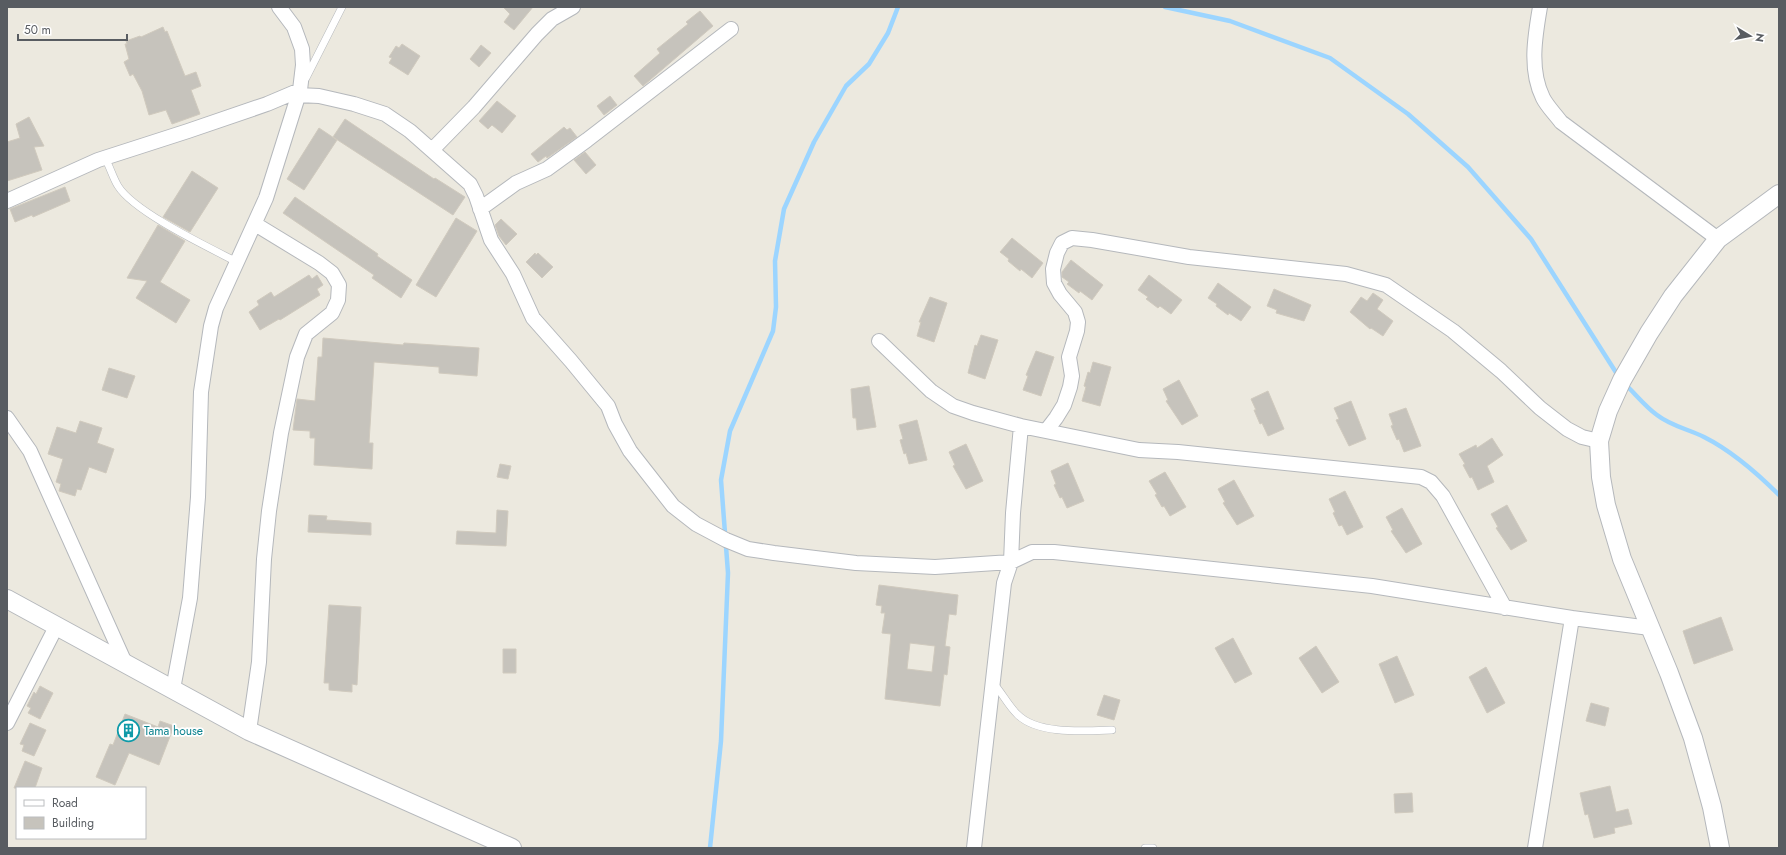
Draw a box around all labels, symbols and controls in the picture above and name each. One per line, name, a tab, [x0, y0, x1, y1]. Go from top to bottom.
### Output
scale bar	[18, 16, 127, 42]
north arrow	[1730, 16, 1770, 56]
text: 50 m	[24, 21, 51, 39]
text: N	[1751, 32, 1768, 43]
building icon: Tama house	[115, 718, 141, 744]
place label: Tama house	[144, 722, 203, 740]
legend	[16, 787, 146, 839]
text: Road	[52, 794, 78, 812]
text: Building	[52, 814, 94, 832]

